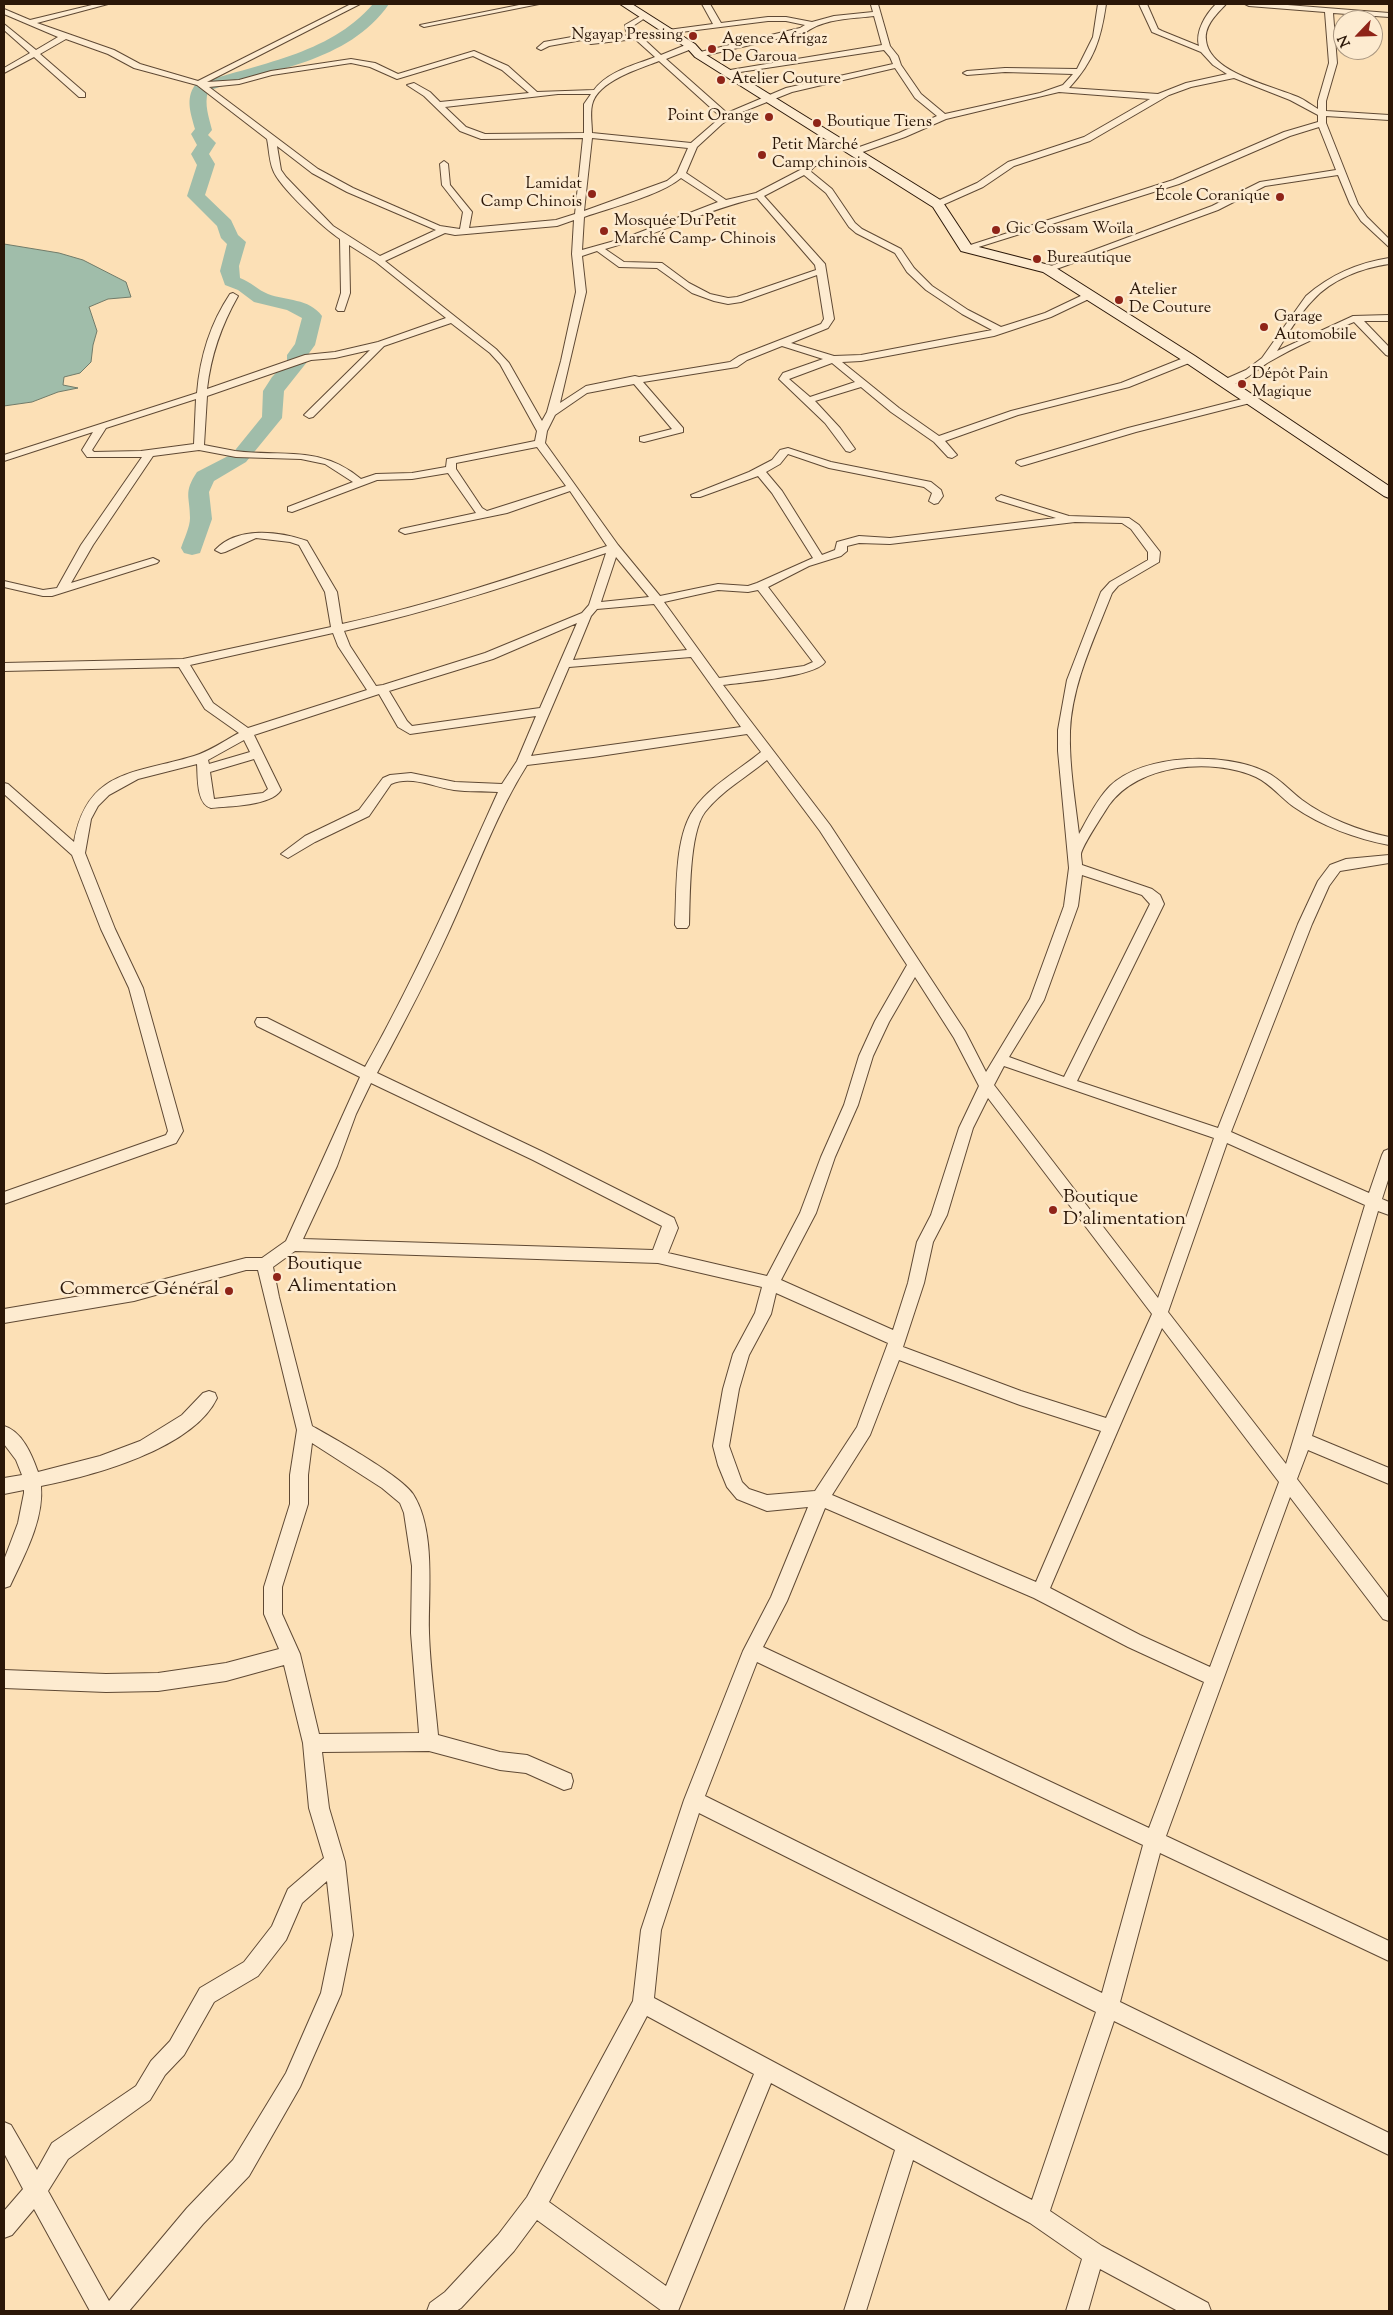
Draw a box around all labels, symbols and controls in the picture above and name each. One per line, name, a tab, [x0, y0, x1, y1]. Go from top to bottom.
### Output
north arrow	[1333, 10, 1383, 60]
place label: Ngayap Pressing	[572, 26, 683, 46]
marker: Ngayap Pressing	[687, 30, 699, 42]
place label: Agence Afrigaz De Garoua	[722, 30, 827, 68]
text: N	[1334, 32, 1357, 50]
marker: Agence Afrigaz De Garoua	[706, 43, 718, 55]
place label: Atelier Couture	[731, 70, 841, 90]
marker: Atelier Couture	[715, 74, 727, 86]
place label: Point Orange	[668, 107, 759, 127]
marker: Point Orange	[763, 111, 775, 123]
place label: Boutique Tiens	[827, 113, 932, 133]
marker: Boutique Tiens	[811, 117, 823, 129]
place label: Petit Marché Camp chinois	[772, 136, 867, 174]
marker: Petit Marché Camp chinois	[756, 149, 768, 161]
place label: Lamidat Camp Chinois	[481, 175, 582, 213]
place label: École Coranique	[1155, 187, 1270, 207]
marker: Lamidat Camp Chinois	[586, 188, 598, 200]
marker: École Coranique	[1274, 191, 1286, 203]
place label: Mosquée Du Petit Marché Camp- Chinois	[614, 212, 776, 250]
place label: Gic Cossam Woïla	[1006, 220, 1134, 240]
marker: Gic Cossam Woïla	[990, 224, 1002, 236]
marker: Mosquée Du Petit Marché Camp- Chinois	[598, 225, 610, 237]
place label: Bureautique	[1047, 249, 1132, 269]
marker: Bureautique	[1031, 253, 1043, 265]
place label: Atelier De Couture	[1129, 281, 1211, 319]
marker: Atelier De Couture	[1113, 294, 1125, 306]
place label: Garage Automobile	[1274, 308, 1357, 346]
marker: Garage Automobile	[1258, 321, 1270, 333]
place label: Dépôt Pain Magique	[1252, 365, 1329, 403]
marker: Dépôt Pain Magique	[1236, 378, 1248, 390]
place label: Boutique D'alimentation	[1063, 1188, 1186, 1232]
marker: Boutique D'alimentation	[1047, 1204, 1059, 1216]
place label: Boutique Alimentation	[287, 1255, 397, 1299]
marker: Boutique Alimentation	[271, 1271, 283, 1283]
place label: Commerce Général	[60, 1280, 219, 1302]
marker: Commerce Général	[223, 1285, 235, 1297]

